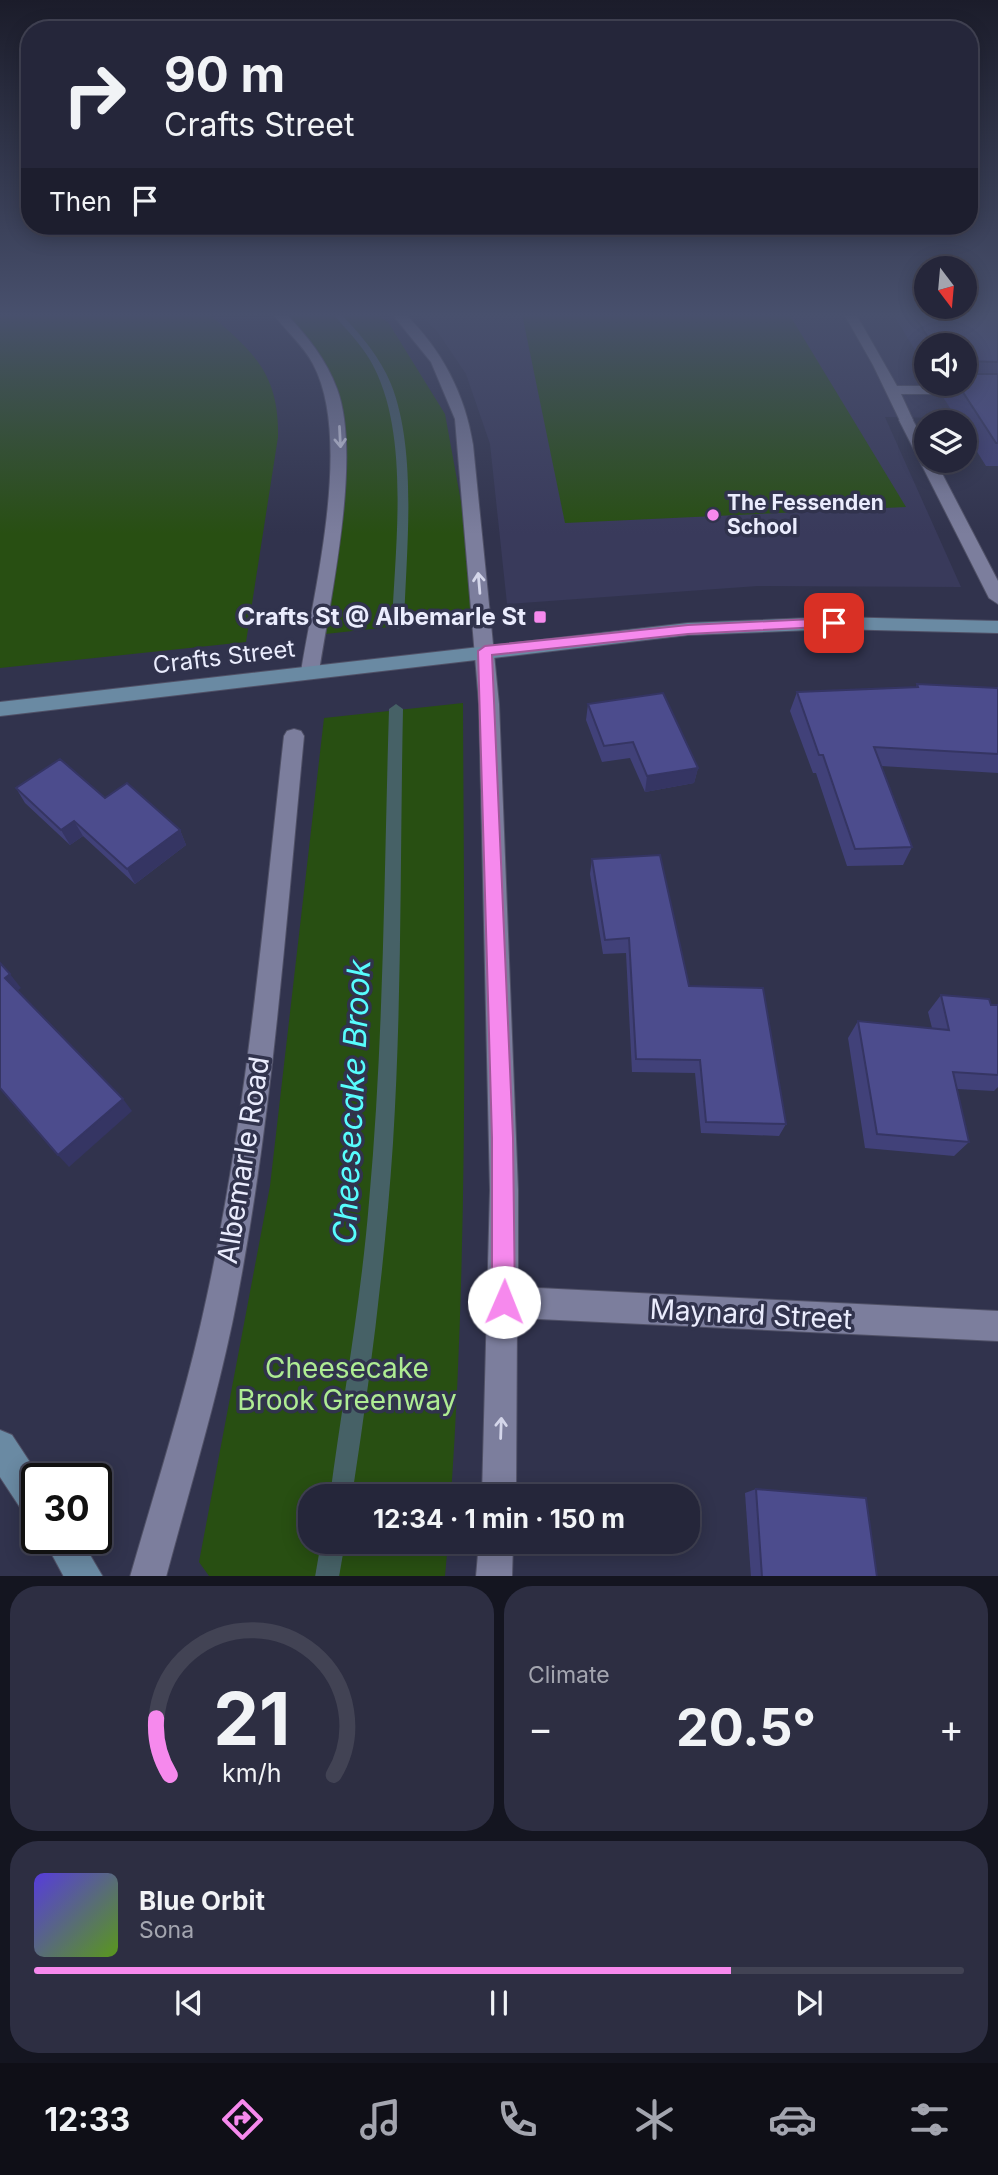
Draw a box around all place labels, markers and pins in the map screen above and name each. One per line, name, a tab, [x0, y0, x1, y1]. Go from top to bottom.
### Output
place label: The Fessenden School	[727, 490, 884, 539]
marker: The Fessenden School	[705, 507, 721, 523]
pin	[804, 593, 864, 653]
place label: Crafts St @ Albemarle St	[237, 602, 526, 631]
marker: Crafts St @ Albemarle St	[532, 609, 548, 625]

